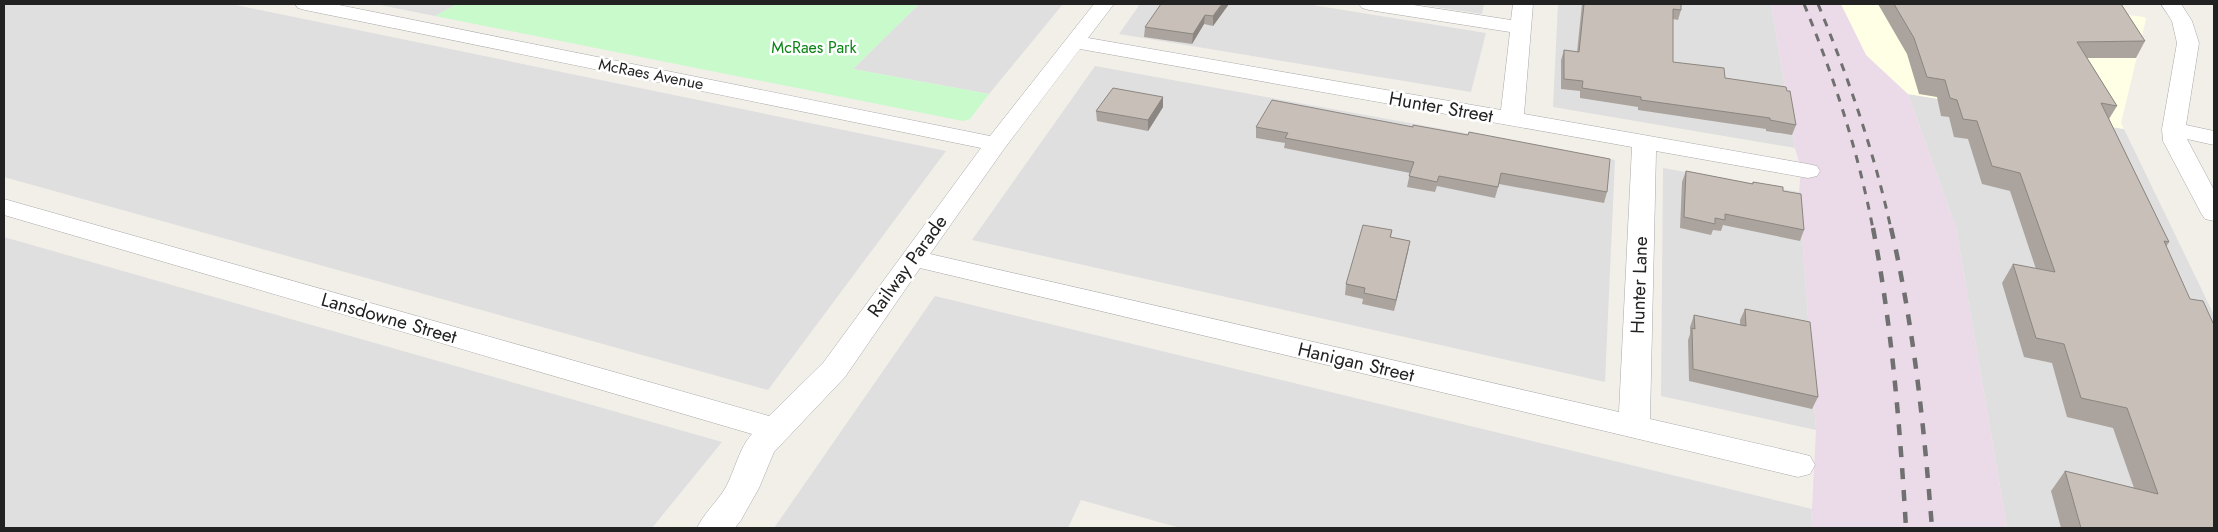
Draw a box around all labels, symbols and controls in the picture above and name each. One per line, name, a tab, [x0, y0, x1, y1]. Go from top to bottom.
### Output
park label: McRaes Park	[771, 36, 858, 59]
street label: McRaes Avenue	[596, 53, 706, 95]
street label: Hunter Street	[1387, 85, 1496, 130]
street label: Railway Parade	[861, 209, 953, 323]
street label: Hunter Lane	[1624, 236, 1654, 334]
street label: Lansdowne Street	[318, 286, 460, 350]
street label: Hanigan Street	[1295, 336, 1417, 389]

